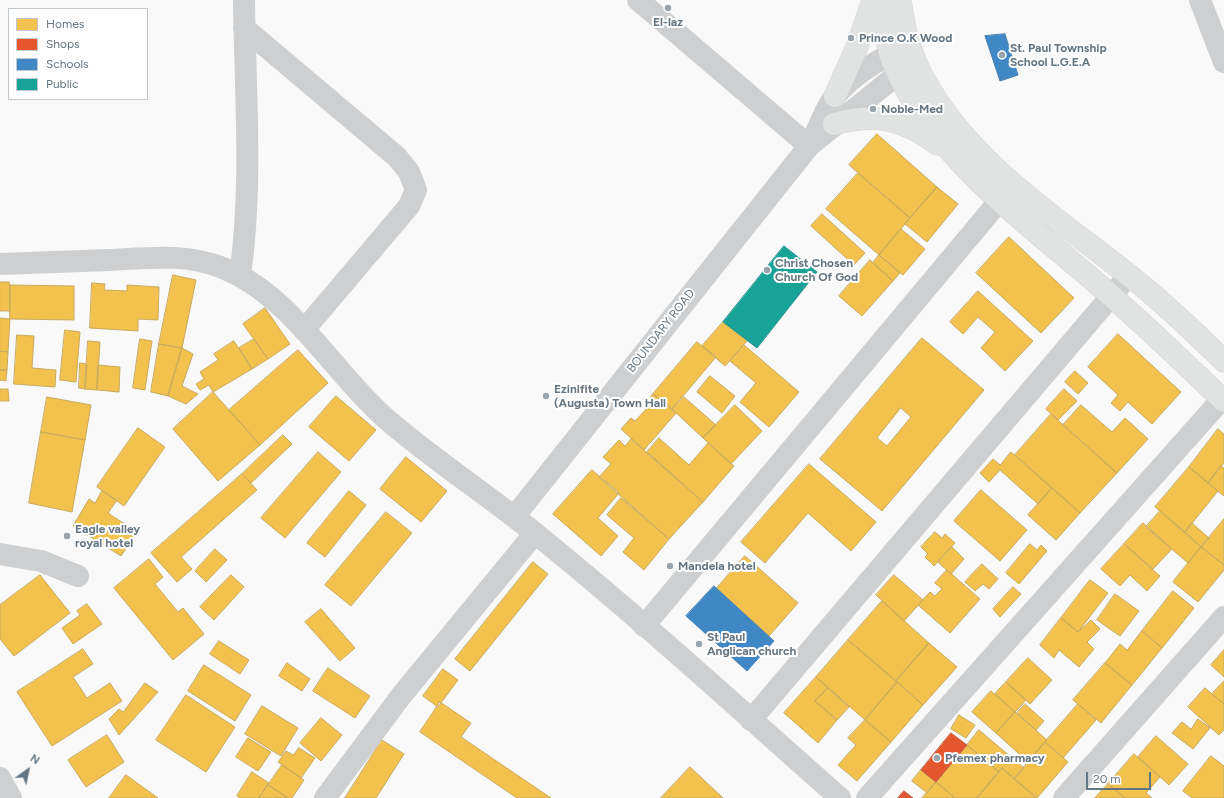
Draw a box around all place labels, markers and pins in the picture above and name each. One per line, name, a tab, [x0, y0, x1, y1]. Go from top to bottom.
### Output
marker: El-laz	[663, 3, 673, 13]
place label: El-laz	[653, 15, 683, 29]
place label: Prince O.K Wood	[859, 31, 952, 45]
marker: Prince O.K Wood	[846, 33, 856, 43]
place label: St. Paul Township School L.G.E.A	[1010, 41, 1107, 69]
marker: St. Paul Township School L.G.E.A	[997, 50, 1007, 60]
place label: Noble-Med	[881, 102, 943, 116]
marker: Noble-Med	[868, 104, 878, 114]
place label: Christ Chosen Church Of God	[775, 256, 858, 284]
marker: Christ Chosen Church Of God	[762, 265, 772, 275]
place label: Ezinifite (Augusta) Town Hall	[554, 382, 666, 410]
marker: Ezinifite (Augusta) Town Hall	[541, 391, 551, 401]
place label: Eagle valley royal hotel	[75, 522, 140, 550]
marker: Eagle valley royal hotel	[62, 531, 72, 541]
place label: Mandela hotel	[678, 559, 756, 573]
marker: Mandela hotel	[665, 561, 675, 571]
place label: St Paul Anglican church	[707, 630, 796, 658]
marker: St Paul Anglican church	[694, 639, 704, 649]
place label: Pfemex pharmacy	[945, 751, 1045, 765]
marker: Pfemex pharmacy	[932, 753, 942, 763]

